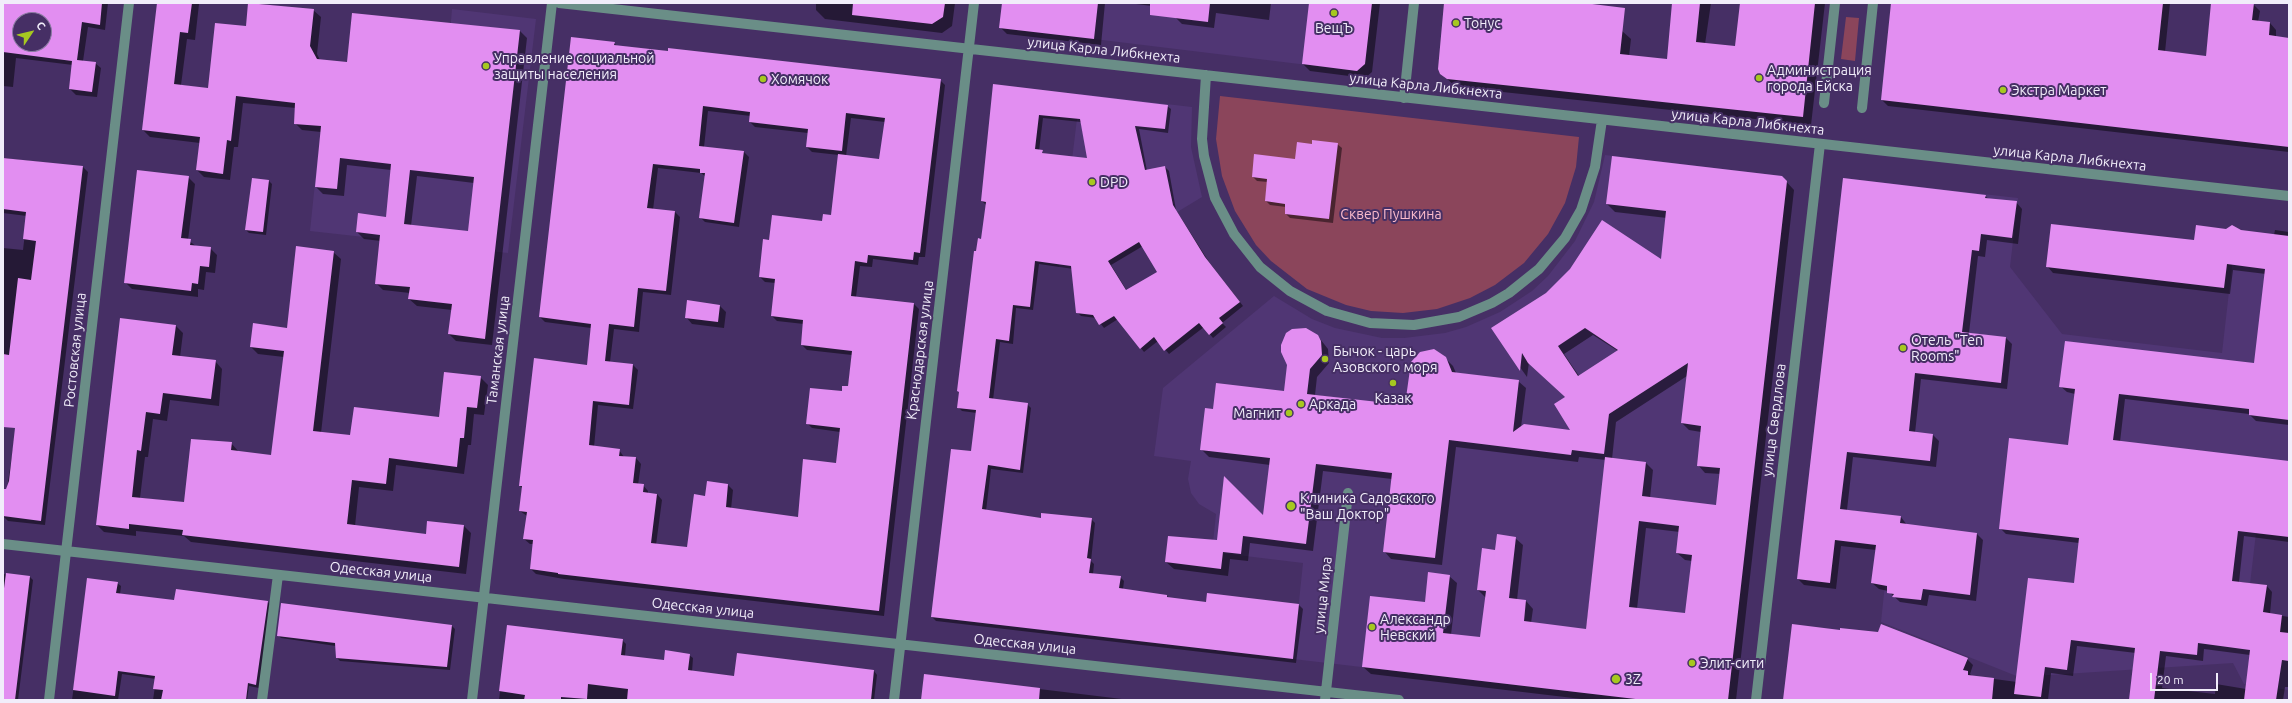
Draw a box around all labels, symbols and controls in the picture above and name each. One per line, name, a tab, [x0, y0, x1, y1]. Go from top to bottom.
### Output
marker: ВещЪ	[1329, 8, 1339, 18]
north arrow	[12, 12, 52, 52]
place label: Тонус	[1464, 15, 1501, 31]
marker: Тонус	[1451, 18, 1461, 28]
text: С	[34, 19, 48, 32]
place label: ВещЪ	[1315, 20, 1353, 36]
street label: улица Карла Либкнехта	[1027, 34, 1181, 66]
place label: Управление социальной защиты населения	[494, 50, 655, 82]
marker: Управление социальной защиты населения	[481, 61, 491, 71]
place label: Администрация города Ейска	[1767, 62, 1872, 94]
street label: улица Карла Либкнехта	[1349, 70, 1503, 102]
place label: Хомячок	[771, 71, 828, 87]
marker: Администрация города Ейска	[1754, 73, 1764, 83]
marker: Хомячок	[758, 74, 768, 84]
place label: Экстра Маркет	[2011, 82, 2107, 98]
marker: Экстра Маркет	[1998, 85, 2008, 95]
street label: улица Карла Либкнехта	[1671, 106, 1825, 138]
street label: улица Карла Либкнехта	[1993, 142, 2147, 174]
place label: DPD	[1100, 174, 1128, 190]
marker: DPD	[1087, 177, 1097, 187]
park label: Сквер Пушкина	[1340, 206, 1442, 222]
street label: Краснодарская улица	[903, 279, 937, 421]
street label: Ростовская улица	[61, 292, 89, 408]
street label: Таманская улица	[483, 294, 513, 406]
place label: Отель "Ten Rooms"	[1911, 332, 1983, 364]
place label: Бычок - царь Азовского моря	[1333, 343, 1437, 376]
marker: Отель "Ten Rooms"	[1898, 343, 1908, 353]
marker: Бычок - царь Азовского моря	[1320, 354, 1330, 364]
street label: улица Свердлова	[1759, 363, 1789, 477]
marker: Казак	[1388, 378, 1398, 388]
place label: Казак	[1375, 390, 1411, 406]
place label: Аркада	[1309, 396, 1356, 412]
marker: Аркада	[1296, 399, 1306, 409]
place label: Магнит	[1233, 405, 1281, 421]
marker: Магнит	[1284, 408, 1294, 418]
place label: Клиника Садовского "Ваш Доктор"	[1300, 490, 1435, 522]
marker: Клиника Садовского "Ваш Доктор"	[1285, 500, 1297, 512]
street label: улица Мира	[1311, 556, 1335, 634]
street label: Одесская улица	[329, 558, 433, 586]
street label: Одесская улица	[651, 594, 755, 622]
place label: Александр Невский	[1380, 611, 1451, 644]
marker: Александр Невский	[1367, 622, 1377, 632]
street label: Одесская улица	[973, 630, 1077, 658]
place label: Элит-сити	[1700, 655, 1764, 671]
marker: Элит-сити	[1687, 658, 1697, 668]
scale bar	[2152, 665, 2220, 691]
place label: 3Z	[1625, 671, 1641, 687]
marker: 3Z	[1610, 673, 1622, 685]
text: 20 m	[2157, 673, 2184, 686]

